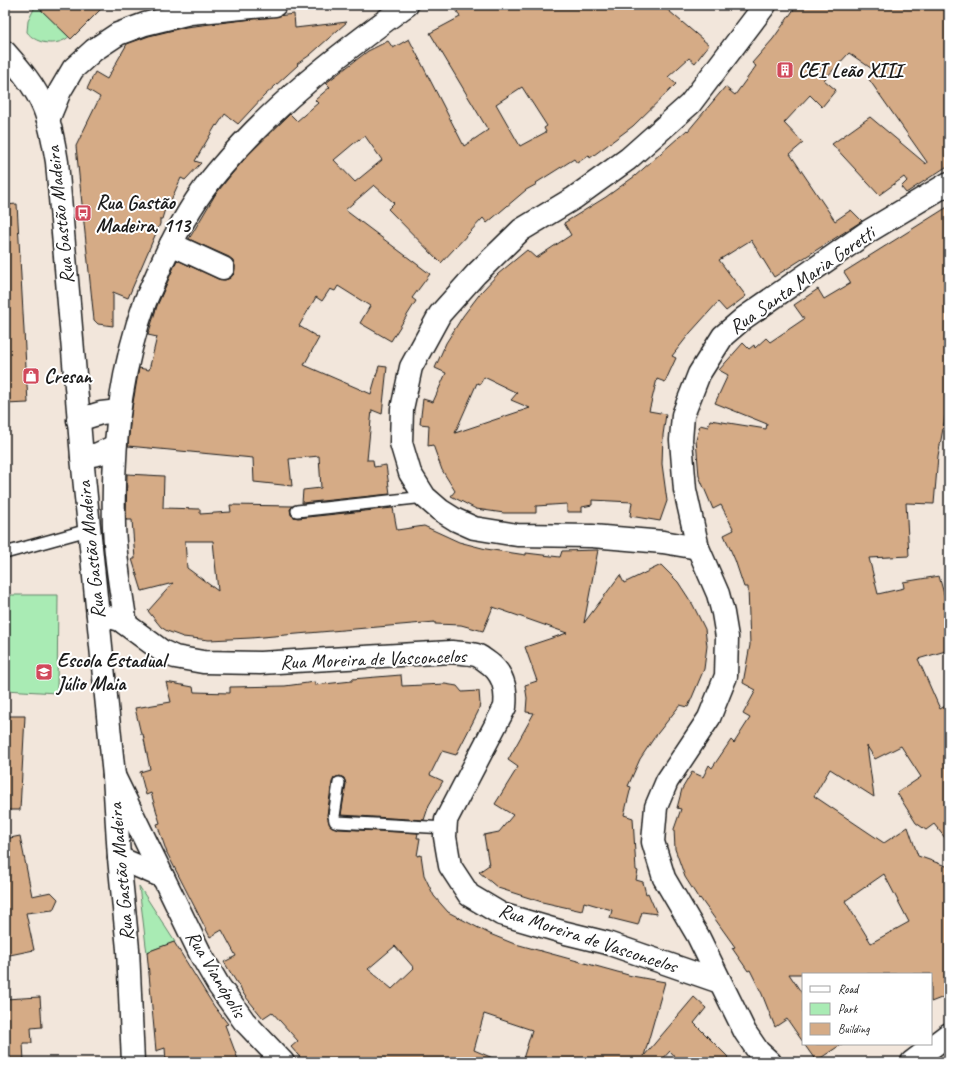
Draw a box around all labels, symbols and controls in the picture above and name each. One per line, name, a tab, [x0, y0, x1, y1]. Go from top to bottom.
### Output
place label: CEI Leão XIII	[798, 58, 906, 83]
building icon: CEI Leão XIII	[775, 60, 795, 80]
street label: Rua Gastão Madeira	[40, 143, 80, 285]
place label: Rua Gastão Madeira, 113	[96, 190, 192, 238]
bus stop icon: Rua Gastão Madeira, 113	[73, 203, 93, 223]
street label: Rua Santa Maria Goretti	[724, 219, 881, 340]
place label: Cresan	[44, 364, 94, 389]
shop icon: Cresan	[21, 366, 41, 386]
street label: Rua Gastão Madeira	[71, 478, 111, 620]
street label: Rua Moreira de Vasconcelos	[279, 643, 469, 675]
place label: Escola Estadual Júlio Maia	[55, 648, 170, 696]
school or university icon: Escola Estadual Júlio Maia	[34, 662, 54, 682]
street label: Rua Gastão Madeira	[102, 800, 139, 942]
street label: Rua Moreira de Vasconcelos	[496, 897, 683, 979]
street label: Rua Vianópolis	[180, 926, 253, 1024]
legend	[802, 973, 932, 1045]
text: Road	[838, 981, 860, 997]
text: Park	[838, 1001, 859, 1017]
text: Building	[838, 1021, 870, 1037]

